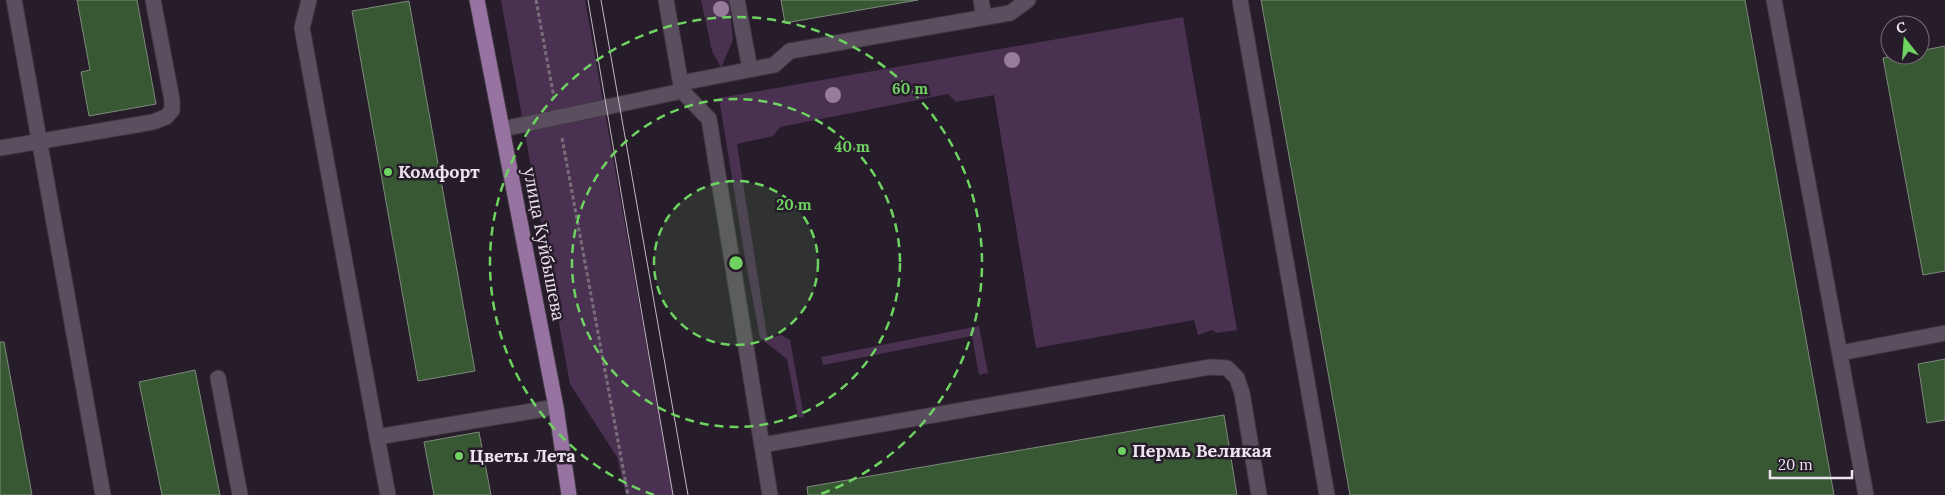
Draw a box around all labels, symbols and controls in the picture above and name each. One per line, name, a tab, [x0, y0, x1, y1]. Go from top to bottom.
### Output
north arrow	[1880, 15, 1930, 65]
text: С	[1894, 17, 1909, 38]
text: 60 m	[892, 79, 928, 98]
text: 40 m	[834, 137, 870, 156]
place label: Комфорт	[398, 160, 480, 183]
street label: улица Куйбышева	[518, 165, 571, 322]
marker: Комфорт	[382, 166, 394, 178]
text: 20 m	[776, 195, 812, 214]
centre of rings	[727, 254, 745, 272]
place label: Пермь Великая	[1132, 439, 1272, 462]
place label: Цветы Лета	[469, 444, 576, 467]
marker: Пермь Великая	[1116, 445, 1128, 457]
scale bar	[1770, 448, 1852, 480]
marker: Цветы Лета	[453, 450, 465, 462]
text: 20 m	[1778, 455, 1813, 474]

